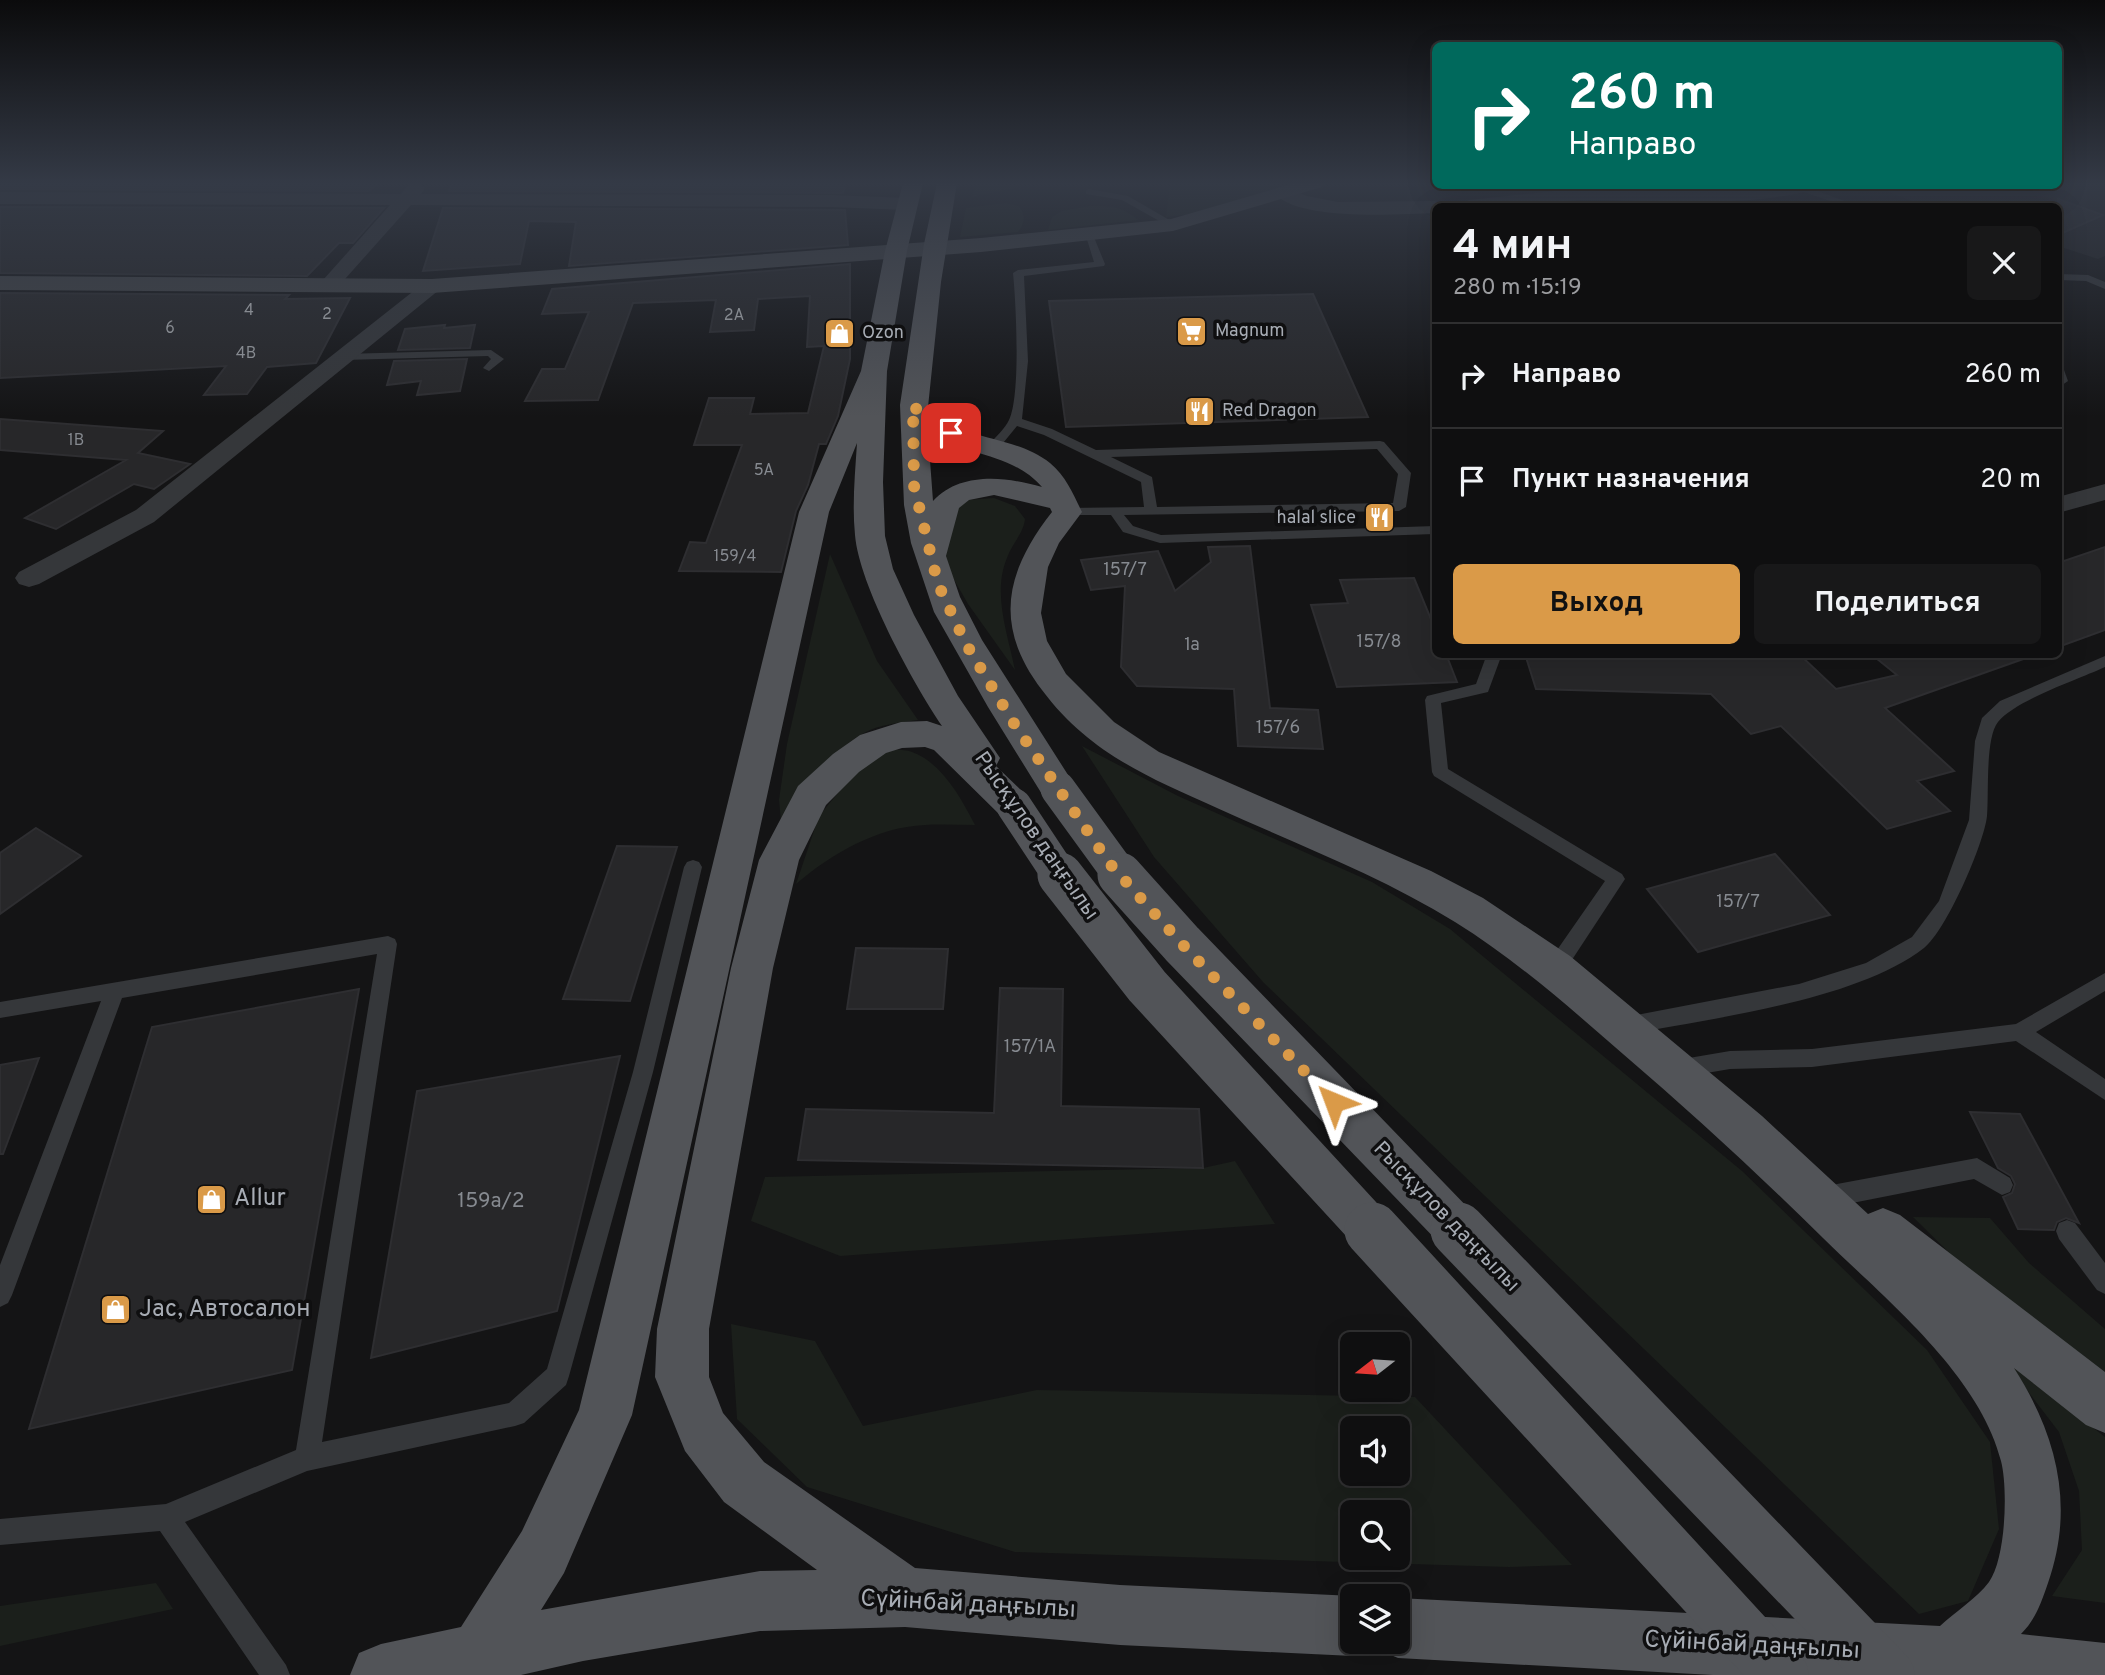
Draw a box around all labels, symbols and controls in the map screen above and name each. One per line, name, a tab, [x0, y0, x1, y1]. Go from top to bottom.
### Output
text: 260 m	[1568, 65, 1715, 127]
icon: right	[1453, 70, 1544, 161]
text: Направо	[1568, 126, 1696, 166]
text: 4 мин	[1453, 221, 1572, 274]
button: close	[1967, 226, 2041, 300]
text: 280 m · 15:19	[1453, 274, 1582, 303]
house number: 4	[244, 301, 254, 321]
house number: 2	[322, 305, 332, 325]
house number: 2А	[724, 306, 744, 326]
supermarket icon: Magnum	[1175, 314, 1209, 348]
shop icon: Ozon	[822, 316, 856, 350]
house number: 6	[165, 319, 175, 339]
place label: Magnum	[1215, 320, 1285, 343]
place label: Ozon	[862, 322, 904, 345]
house number: 4В	[236, 344, 256, 364]
icon: right	[1453, 357, 1491, 395]
text: Направо	[1512, 359, 1621, 392]
text: 260 m	[1965, 359, 2041, 392]
restaurant icon: Red Dragon	[1182, 394, 1216, 428]
place label: Red Dragon	[1222, 400, 1317, 423]
pin	[921, 403, 981, 463]
icon: arrive	[932, 414, 970, 452]
house number: 1В	[68, 431, 84, 451]
house number: 5А	[754, 461, 774, 481]
icon: arrive	[1453, 462, 1491, 500]
text: Пункт назначения	[1512, 464, 1750, 497]
text: 20 m	[1980, 464, 2041, 497]
restaurant icon: halal slice	[1362, 501, 1396, 535]
place label: halal slice	[1277, 507, 1356, 530]
house number: 159/4	[713, 547, 757, 567]
house number: 157/7	[1103, 559, 1147, 582]
button: Выход	[1453, 564, 1740, 644]
button: Поделиться	[1754, 564, 2041, 644]
house number: 157/8	[1357, 631, 1401, 654]
house number: 1а	[1184, 634, 1200, 657]
house number: 157/6	[1256, 717, 1300, 740]
street label: Рысқұлов даңғылы	[968, 747, 1104, 925]
house number: 157/7	[1716, 891, 1760, 914]
house number: 157/1А	[1004, 1036, 1056, 1059]
position arrow	[1297, 1065, 1371, 1139]
street label: Рысқұлов даңғылы	[1367, 1136, 1525, 1298]
shop icon: Allur	[194, 1182, 228, 1216]
place label: Allur	[234, 1184, 286, 1214]
house number: 159а/2	[457, 1188, 525, 1215]
shop icon: Jac, Автосалон	[99, 1293, 133, 1327]
place label: Jac, Автосалон	[139, 1295, 311, 1325]
north arrow	[1340, 1332, 1410, 1402]
map controls	[1340, 1332, 1410, 1654]
button: sound	[1340, 1416, 1410, 1486]
button: search	[1340, 1500, 1410, 1570]
street label: Сүйінбай даңғылы	[860, 1584, 1076, 1626]
button: layers	[1340, 1584, 1410, 1654]
street label: Сүйінбай даңғылы	[1644, 1625, 1860, 1667]

